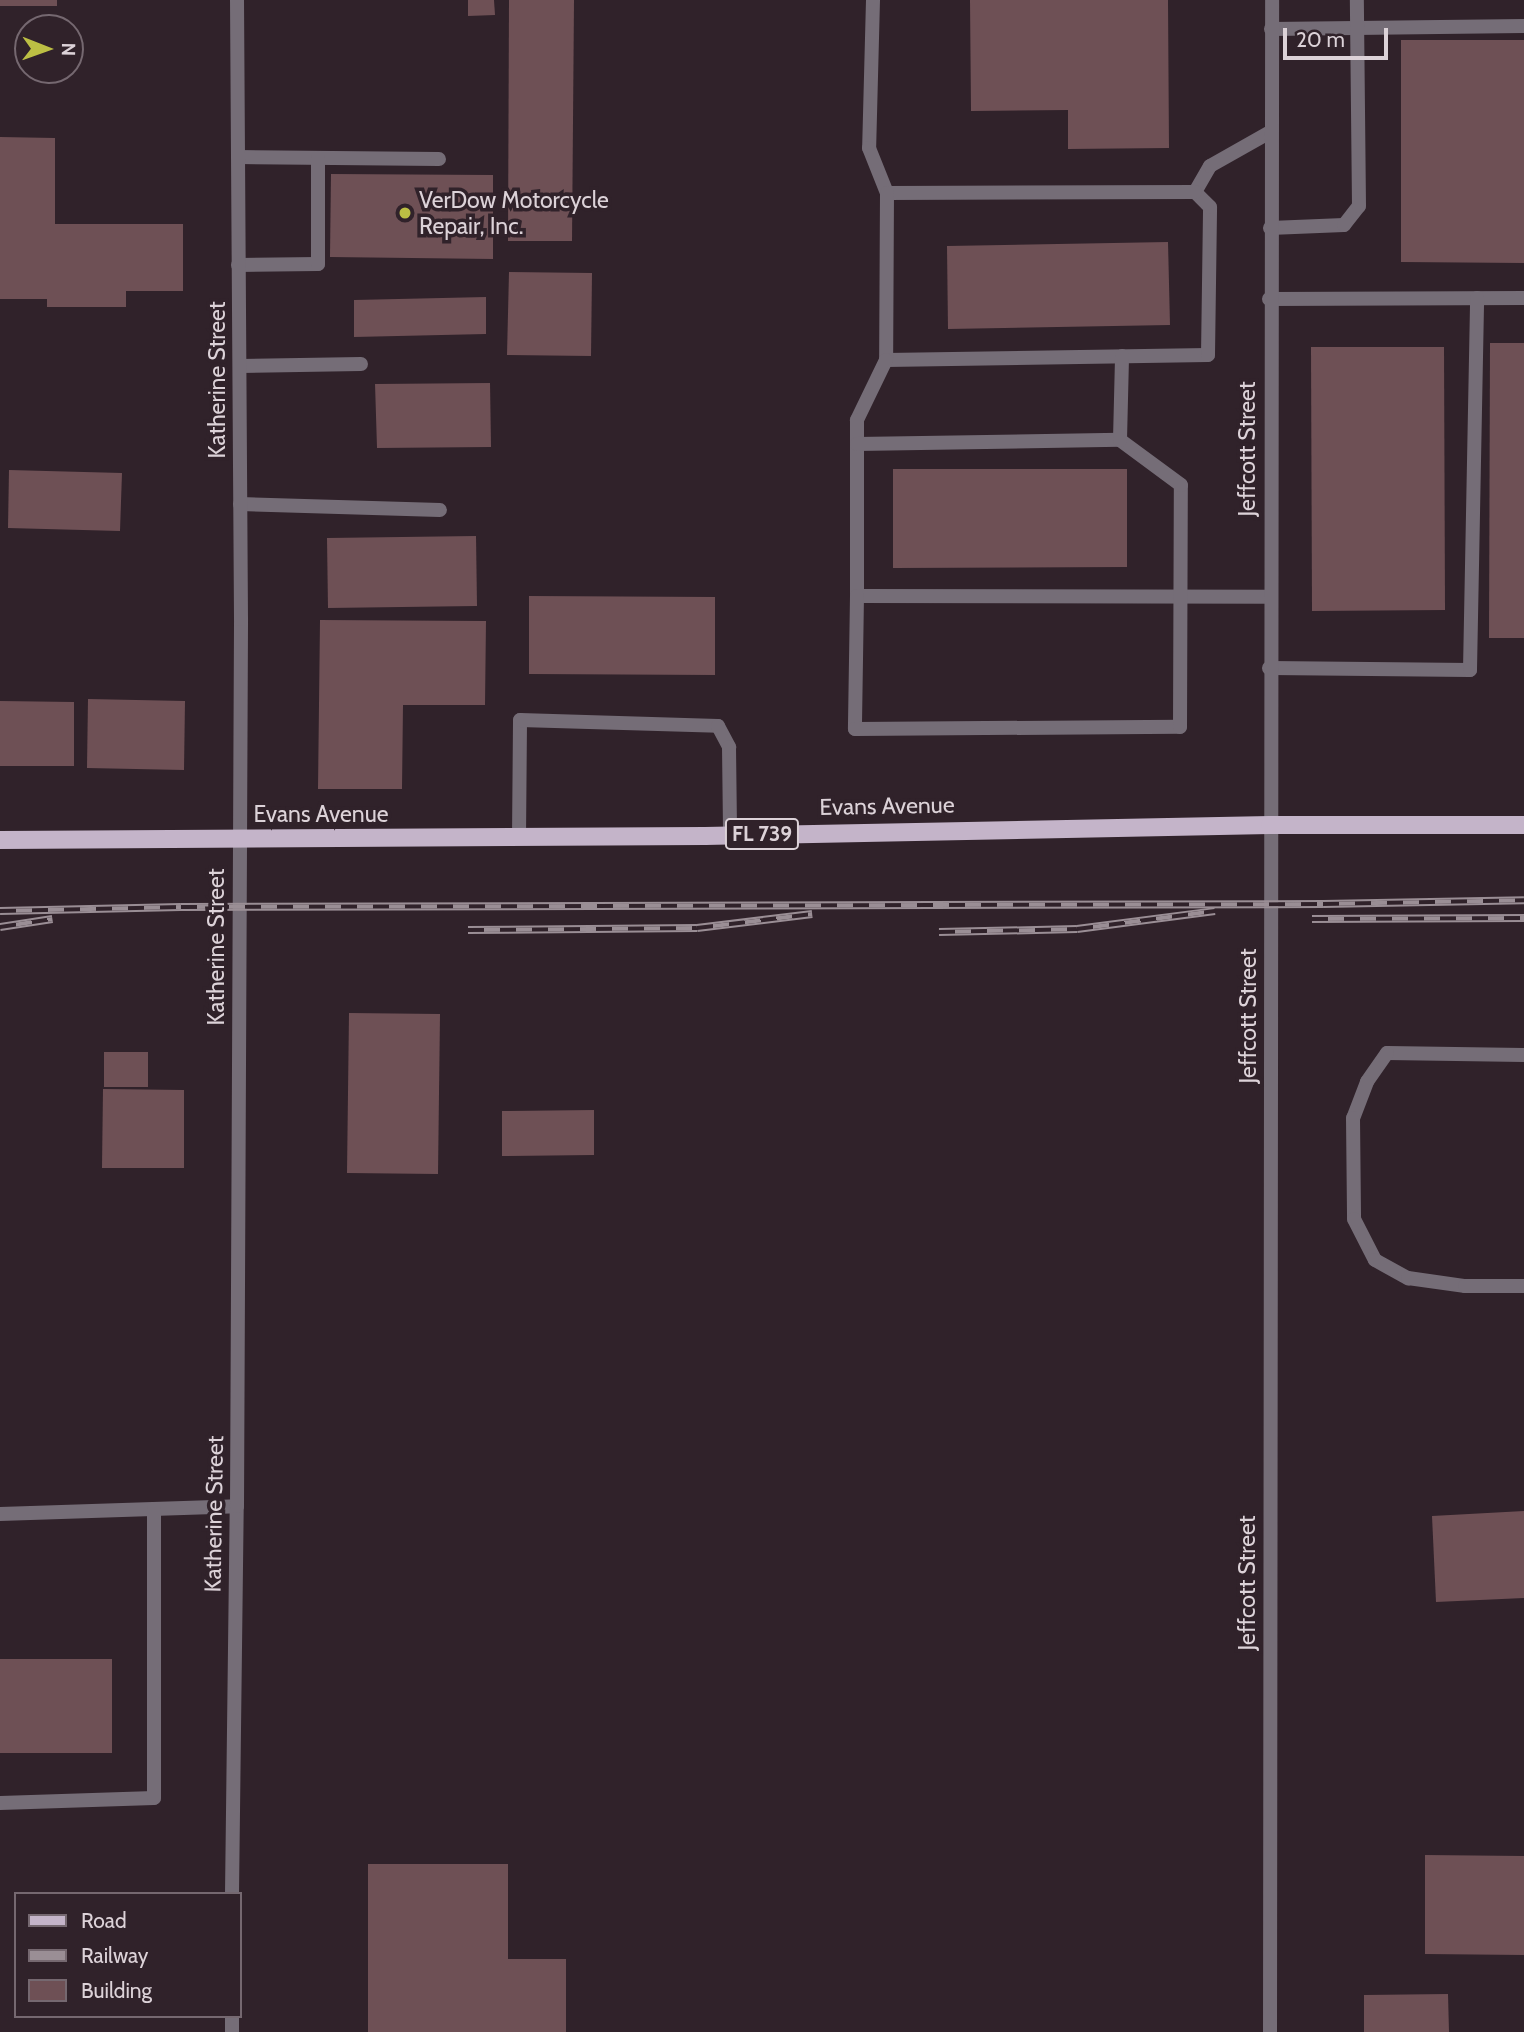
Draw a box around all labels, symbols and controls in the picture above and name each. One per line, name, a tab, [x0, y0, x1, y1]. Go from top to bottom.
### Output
north arrow	[14, 14, 84, 84]
scale bar	[1286, 14, 1391, 58]
text: 20 m	[1296, 27, 1345, 52]
text: N	[57, 42, 80, 56]
place label: VerDow Motorcycle Repair, Inc.	[419, 186, 609, 240]
marker: VerDow Motorcycle Repair, Inc.	[397, 205, 413, 221]
street label: Katherine Street	[203, 302, 231, 458]
street label: Jeffcott Street	[1233, 382, 1261, 516]
street label: Evans Avenue	[819, 791, 955, 821]
street label: Evans Avenue	[253, 800, 389, 828]
road number: FL 739	[724, 816, 800, 852]
street label: Katherine Street	[202, 869, 230, 1025]
street label: Jeffcott Street	[1234, 949, 1262, 1083]
street label: Katherine Street	[199, 1435, 229, 1593]
street label: Jeffcott Street	[1233, 1516, 1261, 1650]
legend	[14, 1892, 242, 2018]
text: Road	[81, 1908, 127, 1933]
text: Railway	[81, 1943, 148, 1968]
text: Building	[81, 1978, 152, 2003]

